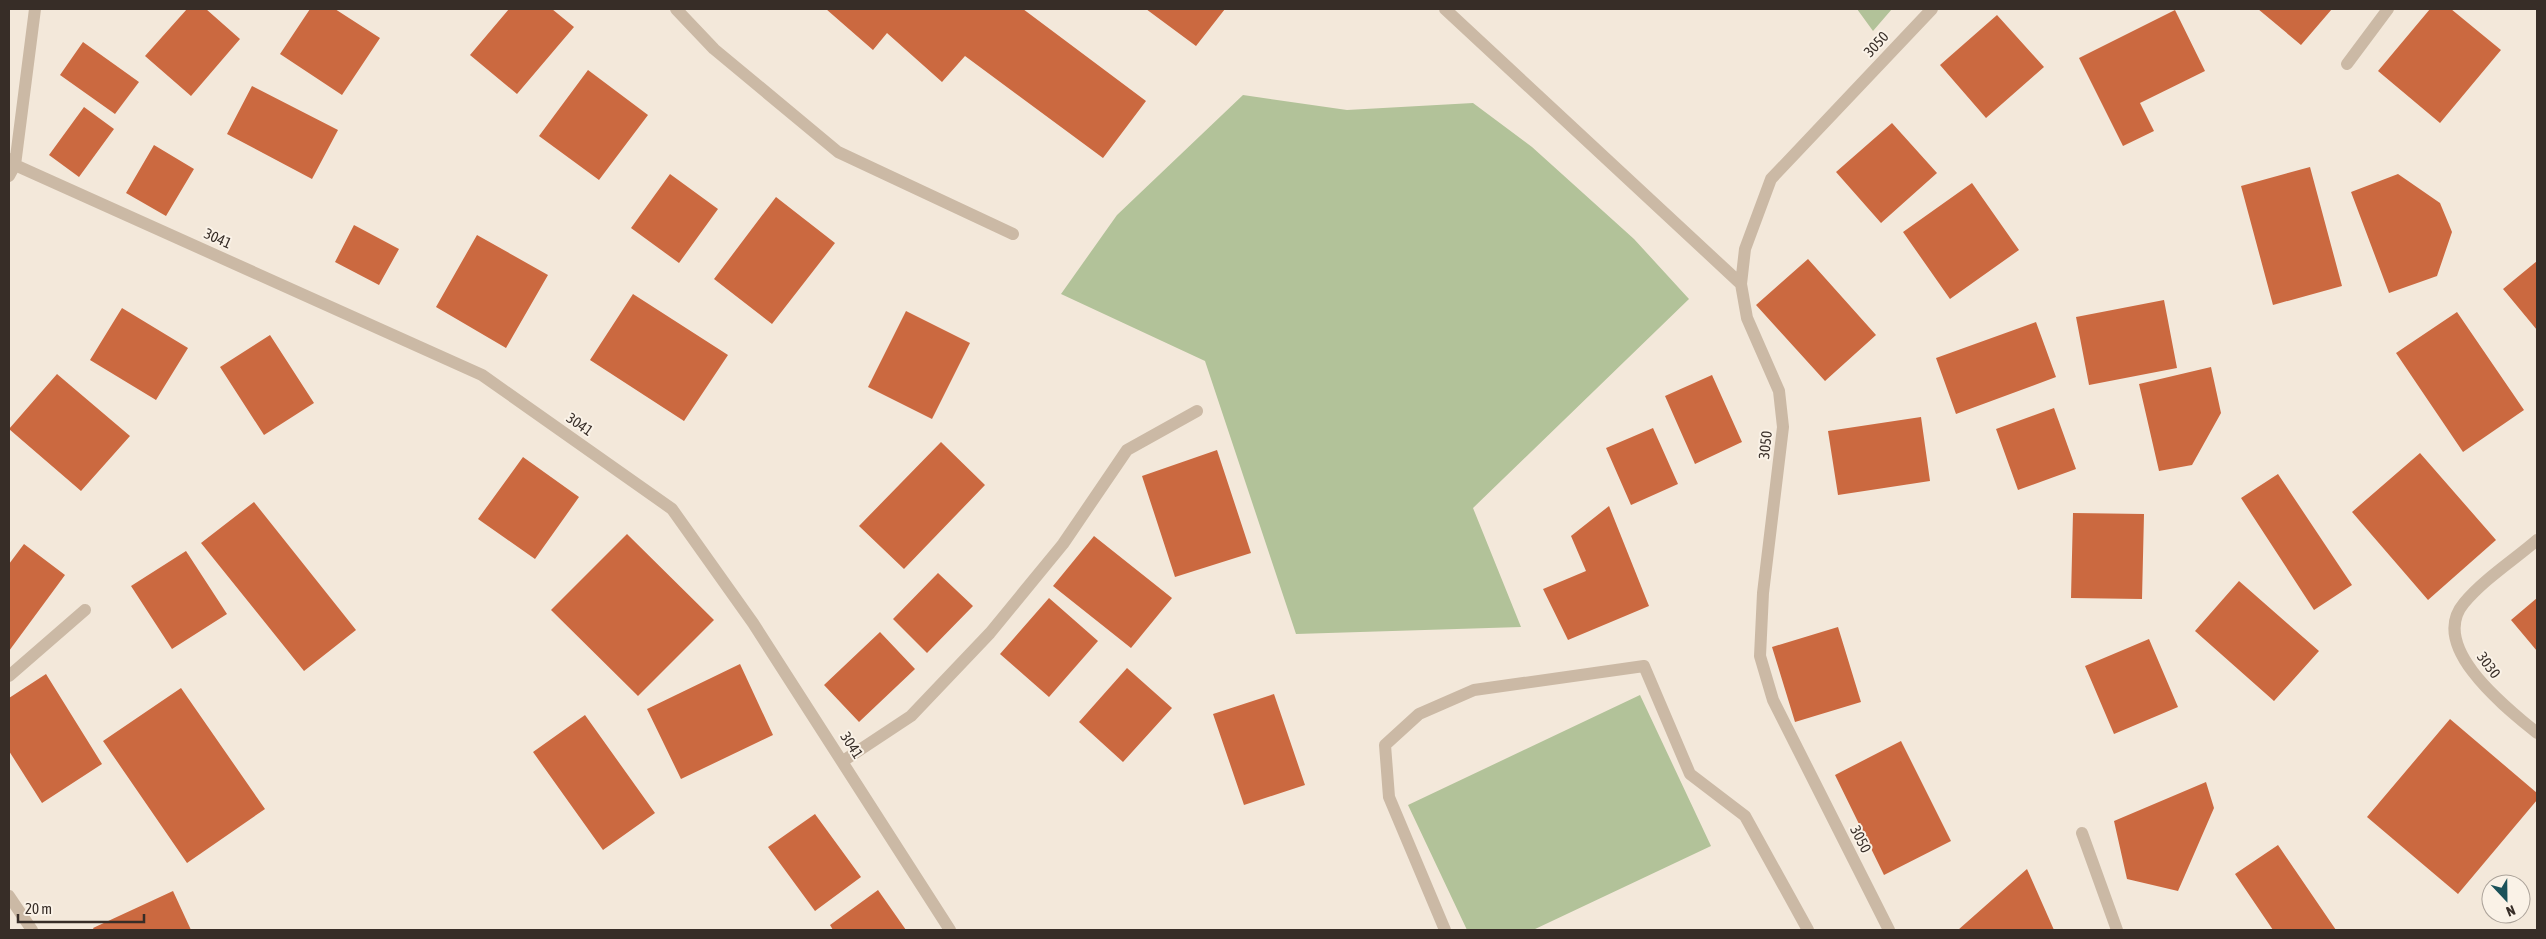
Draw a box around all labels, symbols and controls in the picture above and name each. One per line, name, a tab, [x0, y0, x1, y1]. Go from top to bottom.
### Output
street label: 3050	[1860, 28, 1892, 60]
street label: 3041	[202, 224, 234, 252]
street label: 3041	[564, 409, 596, 439]
street label: 3050	[1755, 430, 1775, 460]
street label: 3030	[2474, 649, 2504, 681]
street label: 3041	[837, 729, 867, 761]
street label: 3050	[1847, 823, 1875, 855]
north arrow	[2481, 874, 2531, 924]
scale bar	[18, 892, 144, 924]
text: 20 m	[25, 900, 52, 917]
text: N	[2504, 902, 2518, 920]

